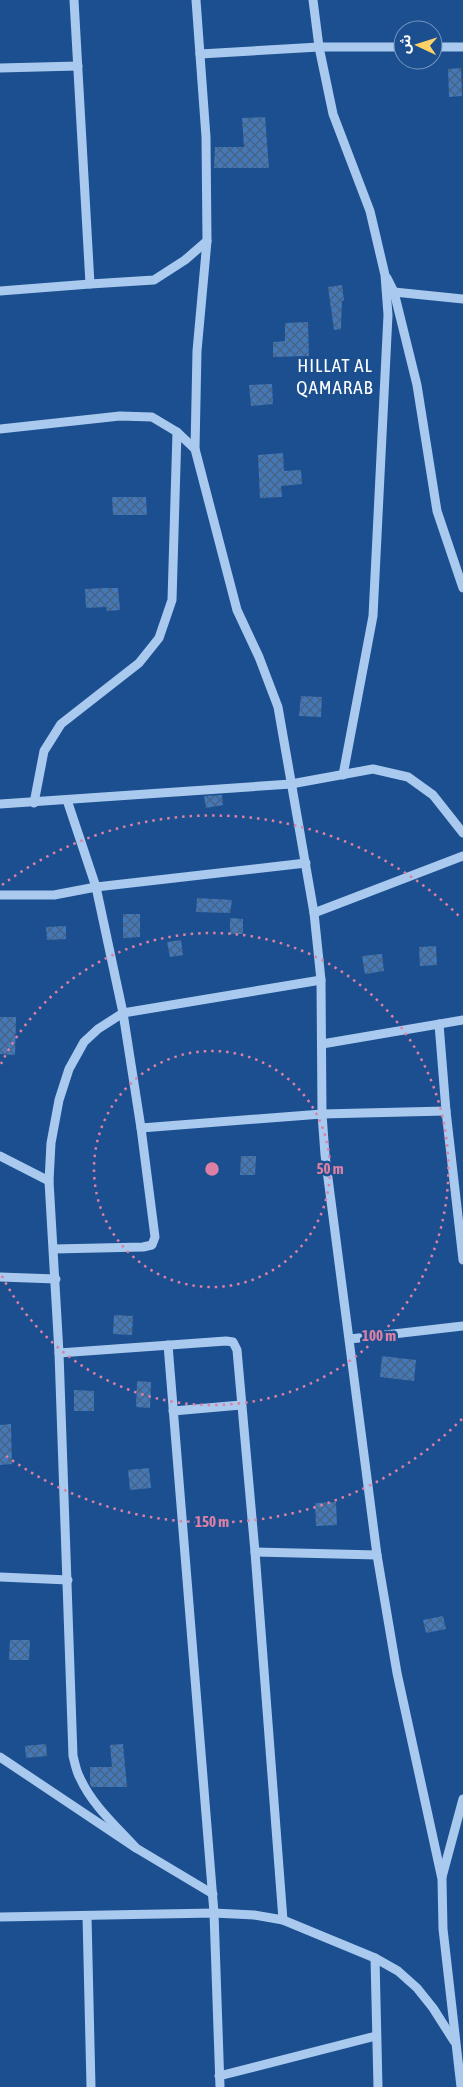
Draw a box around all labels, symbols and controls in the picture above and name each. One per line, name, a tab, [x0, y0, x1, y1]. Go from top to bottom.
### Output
north arrow	[393, 20, 443, 70]
text: ش	[396, 34, 414, 54]
district label: HILLAT AL QAMARAB	[296, 354, 374, 398]
centre of rings	[203, 1160, 221, 1178]
text: 50 m	[317, 1160, 344, 1177]
text: 100 m	[362, 1327, 396, 1344]
text: 150 m	[195, 1513, 229, 1530]

